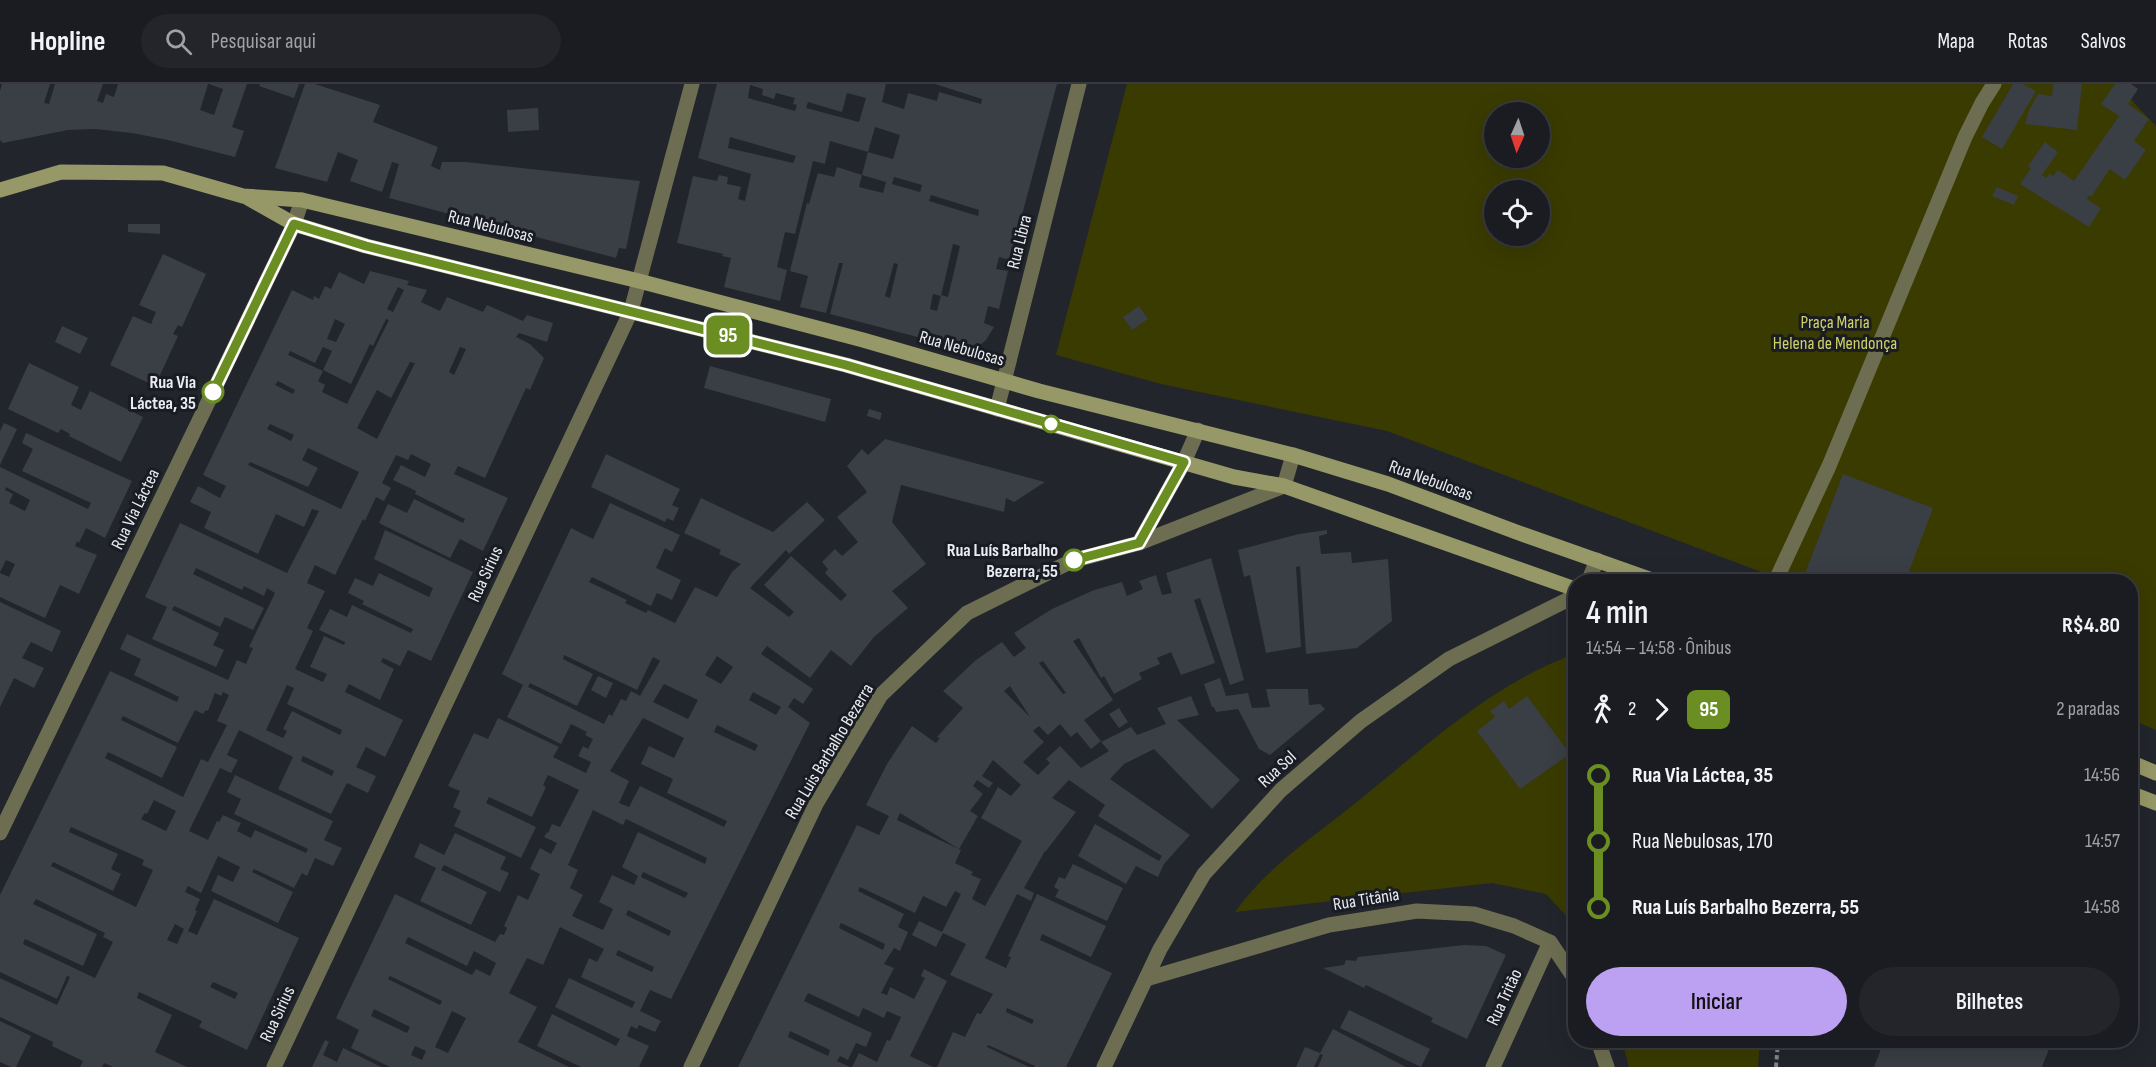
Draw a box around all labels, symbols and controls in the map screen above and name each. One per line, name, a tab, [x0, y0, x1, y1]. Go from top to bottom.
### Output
search box	[141, 14, 561, 68]
text: Hopline	[30, 25, 105, 58]
icon: search	[162, 25, 195, 58]
text: Pesquisar aqui	[210, 28, 316, 55]
text: Mapa	[1937, 29, 1975, 54]
text: Rotas	[2008, 29, 2048, 54]
text: Salvos	[2081, 29, 2126, 54]
north arrow	[1484, 102, 1550, 168]
map controls	[1484, 102, 1550, 246]
button: locate	[1484, 180, 1550, 246]
street label: Rua Nebulosas	[446, 206, 536, 247]
street label: Rua Libra	[1003, 213, 1036, 271]
park label: Praça Maria Helena de Mendonça	[1773, 312, 1897, 354]
line badge: 95	[701, 316, 755, 354]
text: 95	[718, 323, 738, 348]
street label: Rua Nebulosas	[917, 326, 1007, 371]
place label: Rua Via Láctea, 35	[130, 372, 196, 414]
marker: Rua Via Láctea, 35	[202, 381, 224, 403]
unlabelled marker	[1042, 415, 1060, 433]
street label: Rua Nebulosas	[1386, 456, 1476, 505]
street label: Rua Via Láctea	[107, 465, 164, 553]
place label: Rua Luís Barbalho Bezerra, 55	[947, 540, 1058, 582]
street label: Rua Sirius	[463, 543, 507, 605]
marker: Rua Luís Barbalho Bezerra, 55	[1063, 549, 1085, 571]
text: 4 min	[1586, 593, 1648, 633]
text: R$4.80	[2062, 612, 2120, 639]
text: 14:54 – 14:58 · Ônibus	[1586, 636, 1731, 660]
street label: Rua Luis Barbalho Bezerra	[781, 680, 878, 823]
icon: walk	[1586, 693, 1619, 726]
icon: forward	[1645, 693, 1678, 726]
text: 2	[1628, 697, 1636, 721]
text: 95	[1699, 697, 1718, 722]
text: 2 paradas	[2056, 697, 2120, 721]
street label: Rua Sol	[1254, 747, 1301, 792]
text: Rua Via Láctea, 35	[1632, 762, 1773, 789]
text: 14:56	[2084, 763, 2120, 787]
text: Rua Nebulosas, 170	[1632, 828, 1773, 855]
text: 14:57	[2085, 829, 2120, 853]
street label: Rua Titânia	[1332, 884, 1401, 915]
text: Rua Luís Barbalho Bezerra, 55	[1632, 894, 1859, 921]
text: 14:58	[2084, 895, 2120, 919]
street label: Rua Tritão	[1482, 966, 1527, 1029]
button: Iniciar	[1586, 967, 1847, 1036]
button: Bilhetes	[1859, 967, 2120, 1036]
street label: Rua Sirius	[255, 983, 299, 1045]

